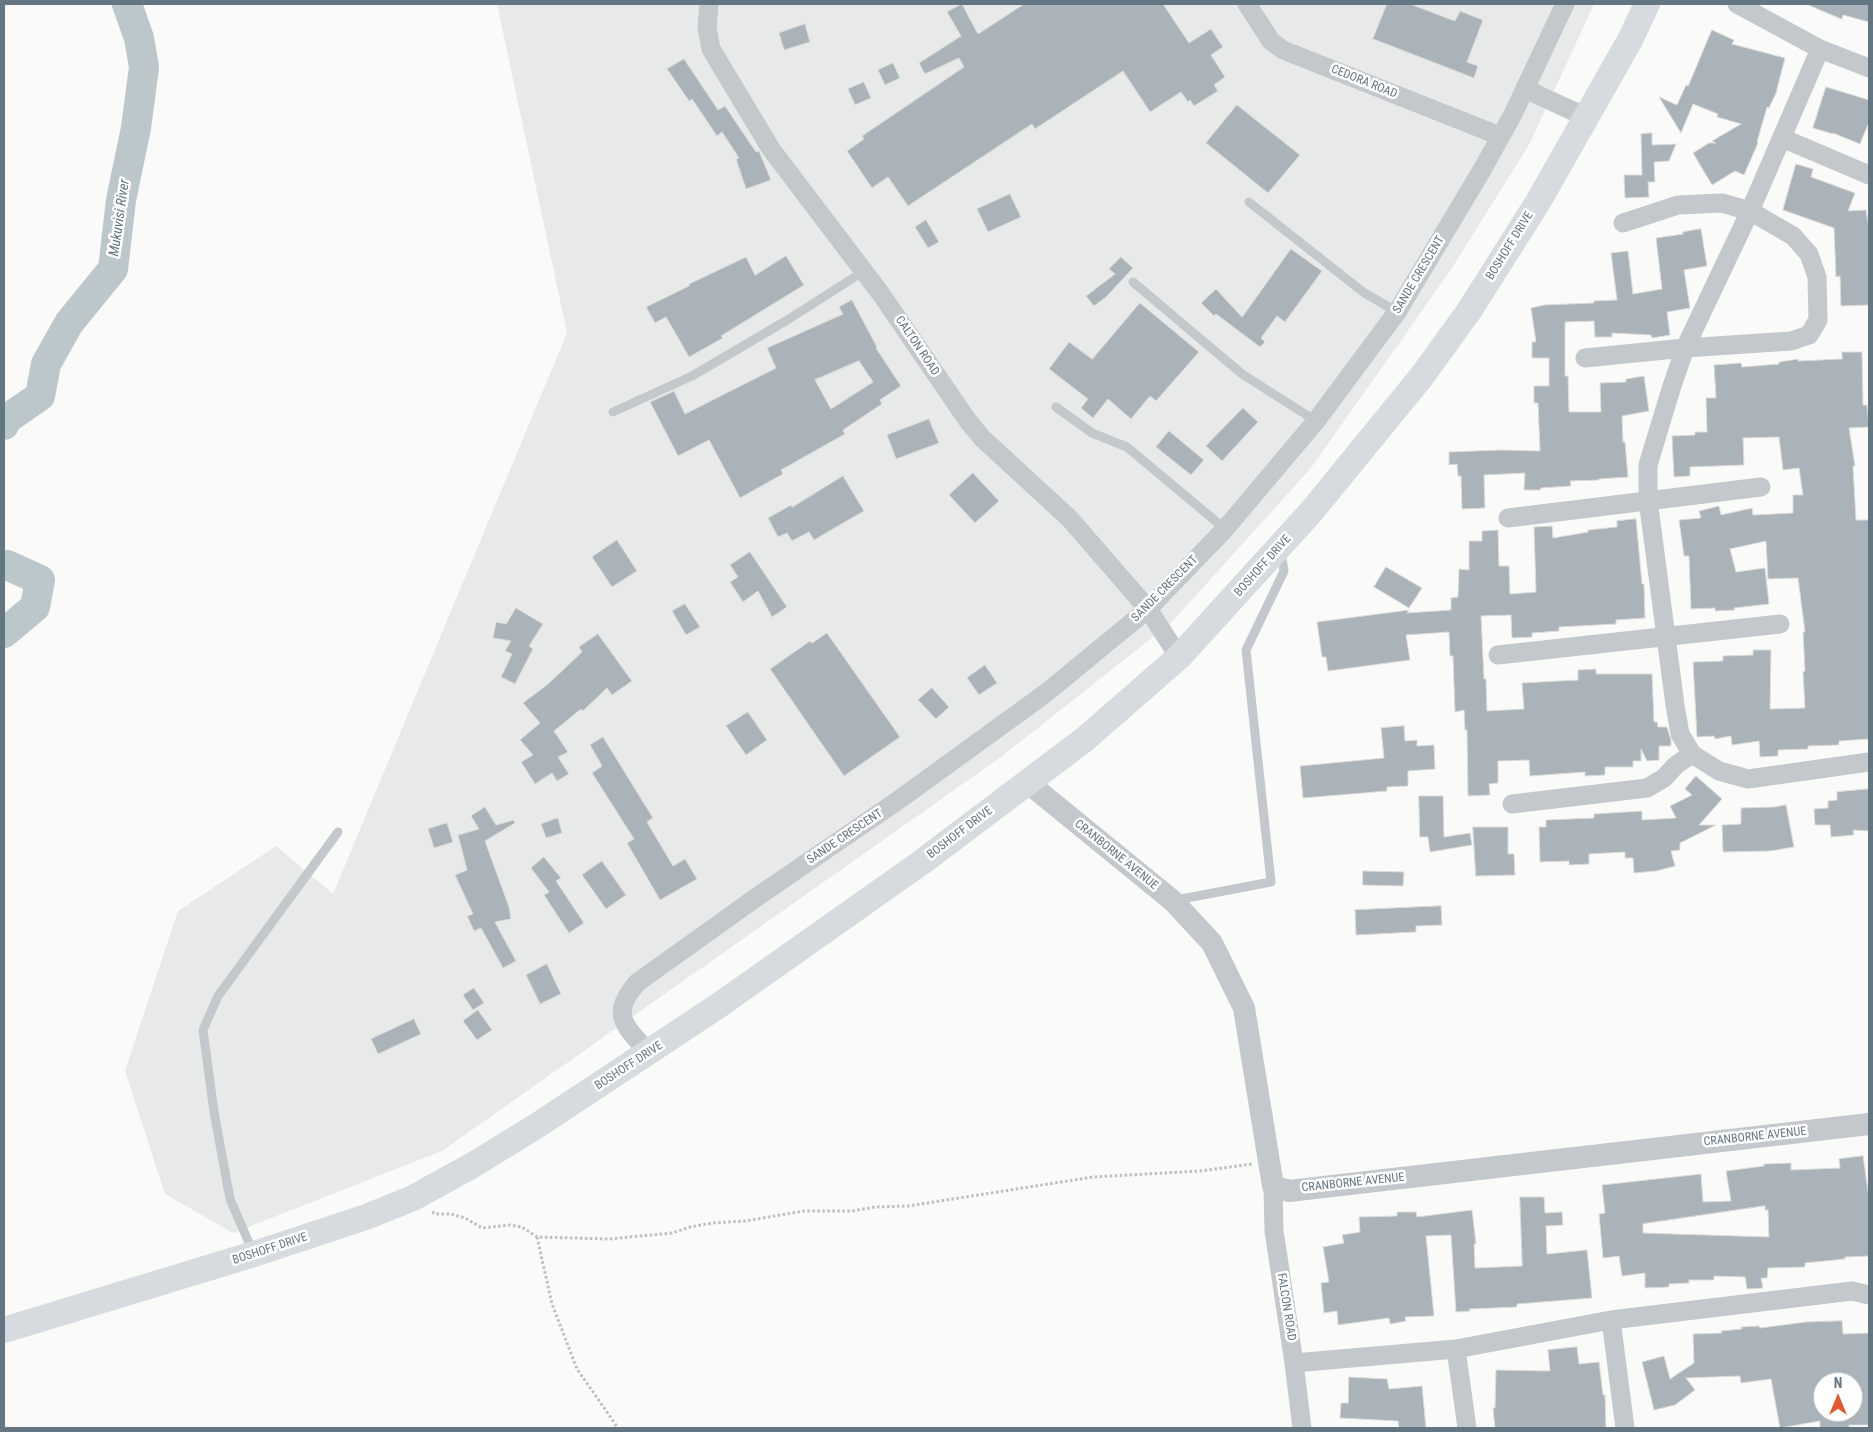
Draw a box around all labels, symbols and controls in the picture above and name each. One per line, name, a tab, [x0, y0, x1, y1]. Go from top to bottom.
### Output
street label: CEDORA ROAD	[1329, 62, 1399, 102]
water label: Mukuvisi River	[106, 178, 134, 258]
street label: BOSHOFF DRIVE	[1483, 209, 1537, 283]
street label: SANDE CRESCENT	[1390, 234, 1448, 316]
street label: CALTON ROAD	[892, 314, 942, 378]
street label: BOSHOFF DRIVE	[1232, 532, 1294, 600]
street label: SANDE CRESCENT	[1129, 553, 1201, 625]
street label: BOSHOFF DRIVE	[925, 804, 995, 862]
street label: SANDE CRESCENT	[805, 806, 885, 868]
street label: CRANBORNE AVENUE	[1071, 817, 1161, 893]
street label: BOSHOFF DRIVE	[592, 1039, 666, 1093]
street label: CRANBORNE AVENUE	[1703, 1124, 1807, 1150]
street label: CRANBORNE AVENUE	[1301, 1170, 1405, 1196]
street label: BOSHOFF DRIVE	[231, 1230, 309, 1268]
street label: FALCON ROAD	[1274, 1272, 1298, 1342]
north arrow	[1813, 1372, 1863, 1422]
text: N	[1834, 1375, 1842, 1391]

